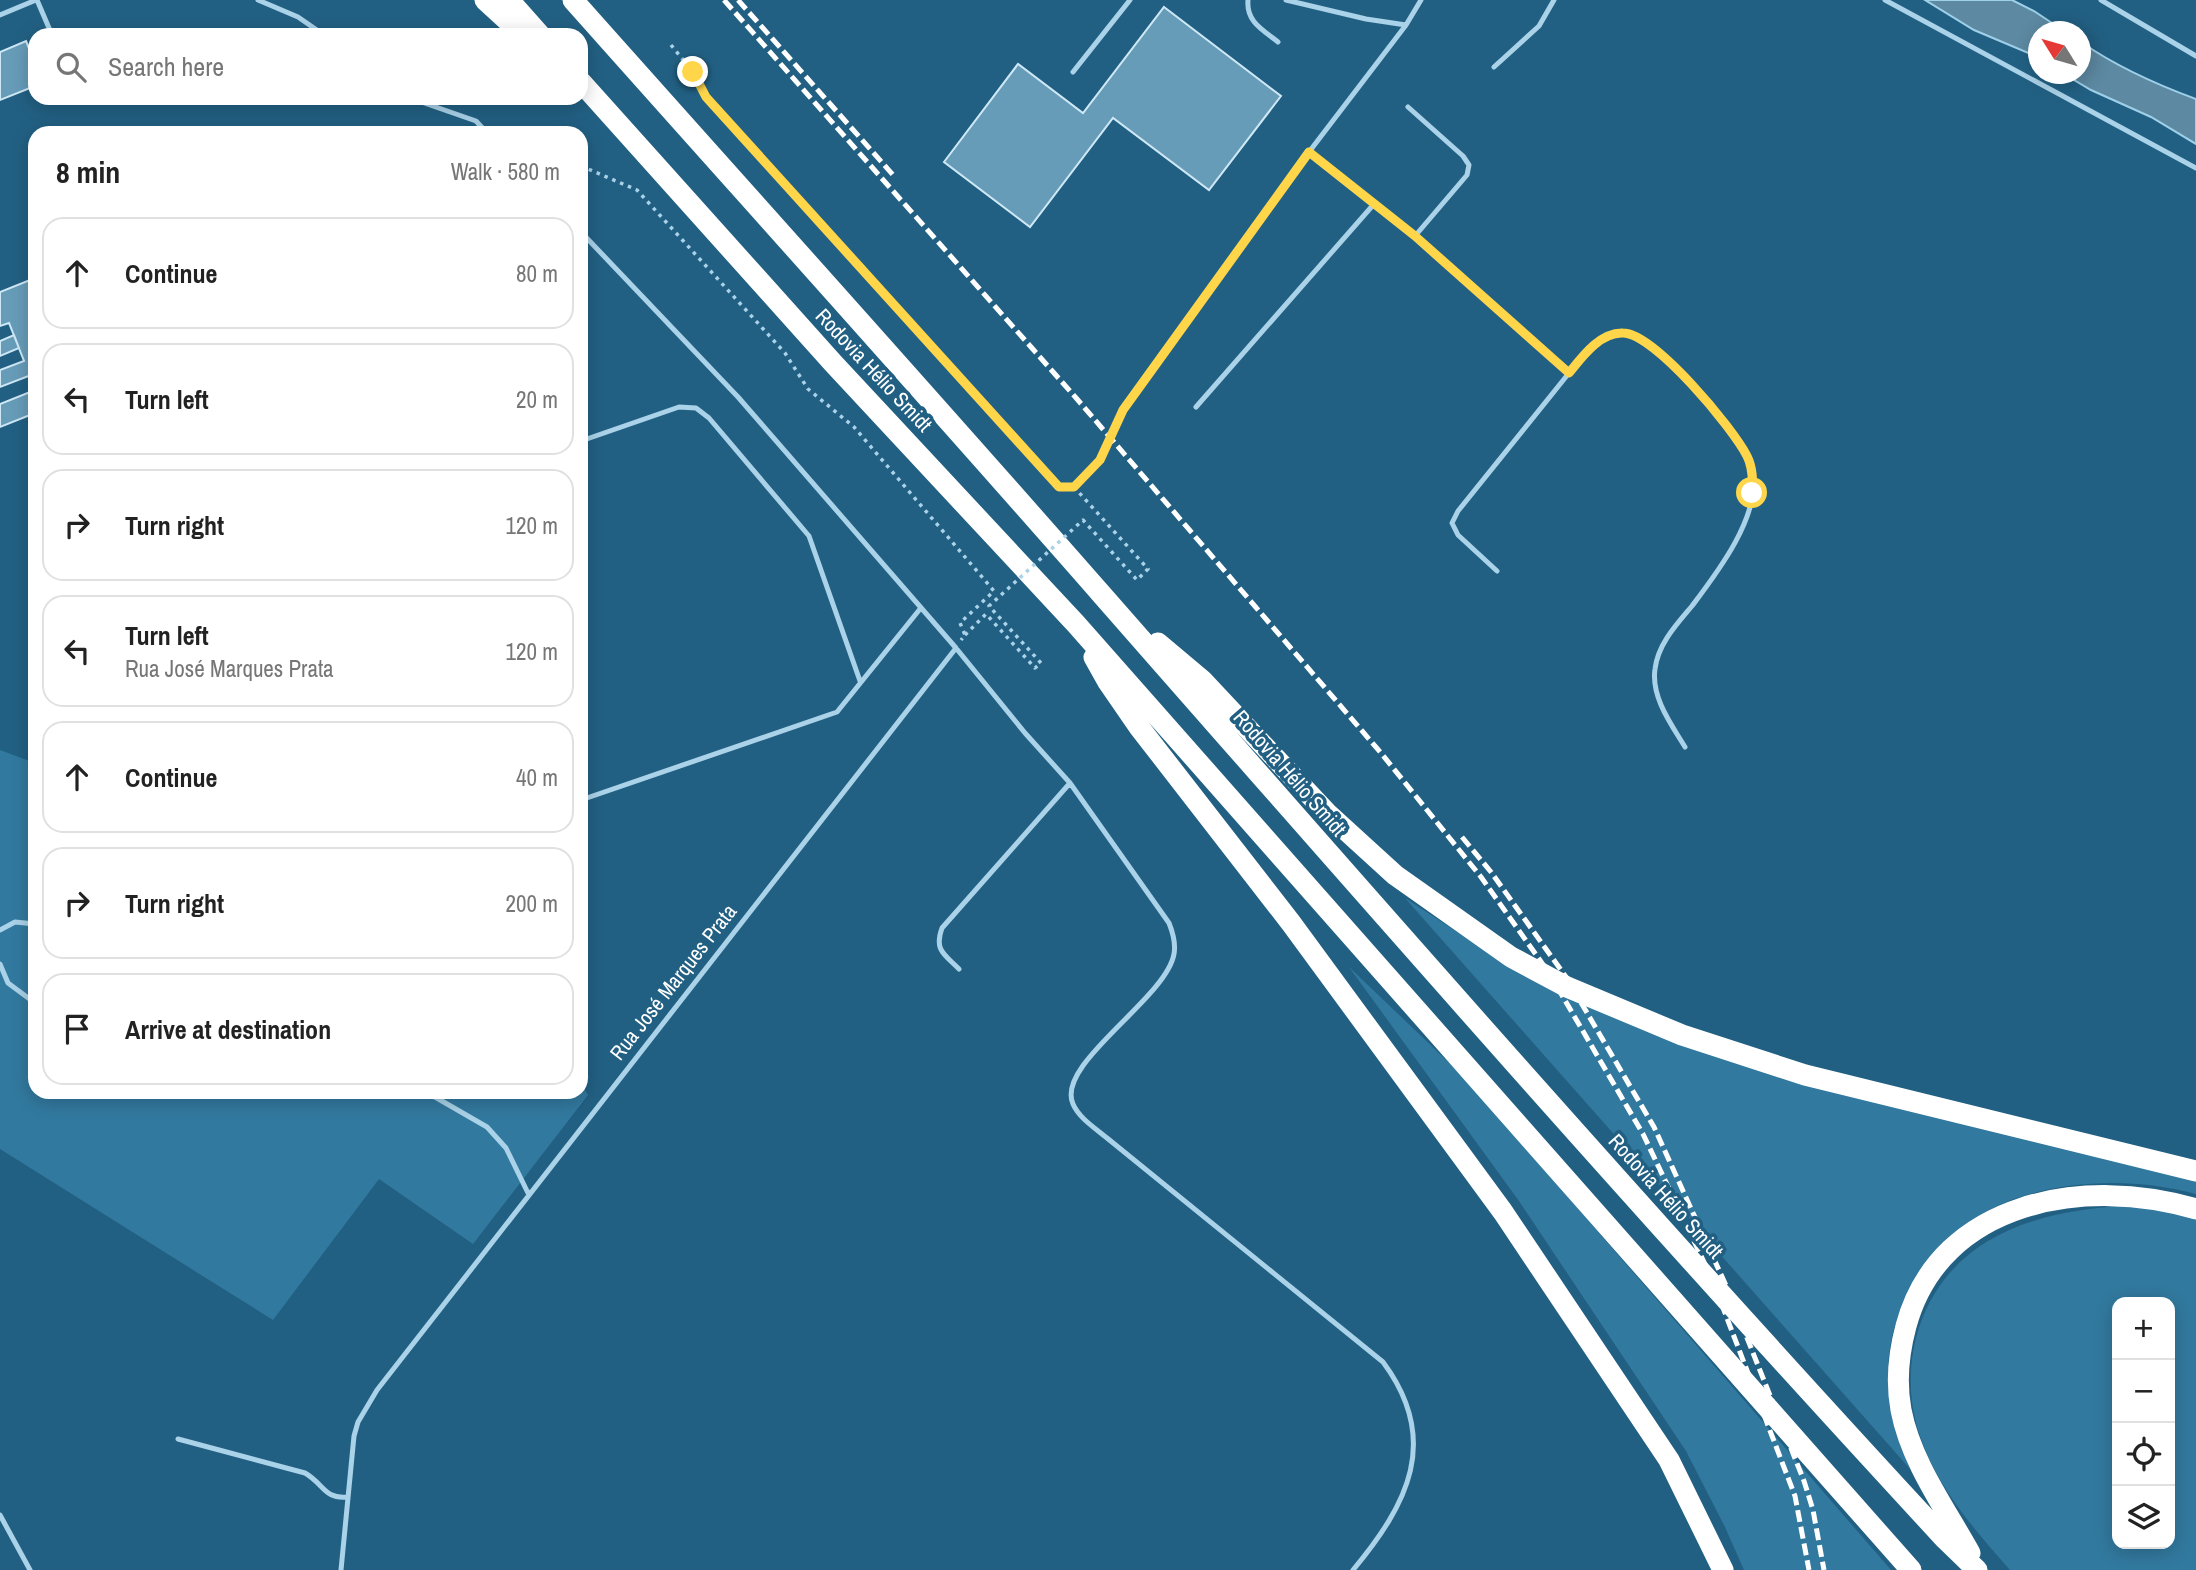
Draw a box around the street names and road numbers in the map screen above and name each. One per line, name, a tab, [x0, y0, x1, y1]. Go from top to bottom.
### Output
street label: Rodovia Hélio Smidt	[809, 302, 939, 438]
street label: Rodovia Hélio Smidt	[1227, 704, 1353, 843]
street label: Rua José Marques Prata	[603, 898, 743, 1066]
street label: Rodovia Hélio Smidt	[1602, 1127, 1730, 1265]

